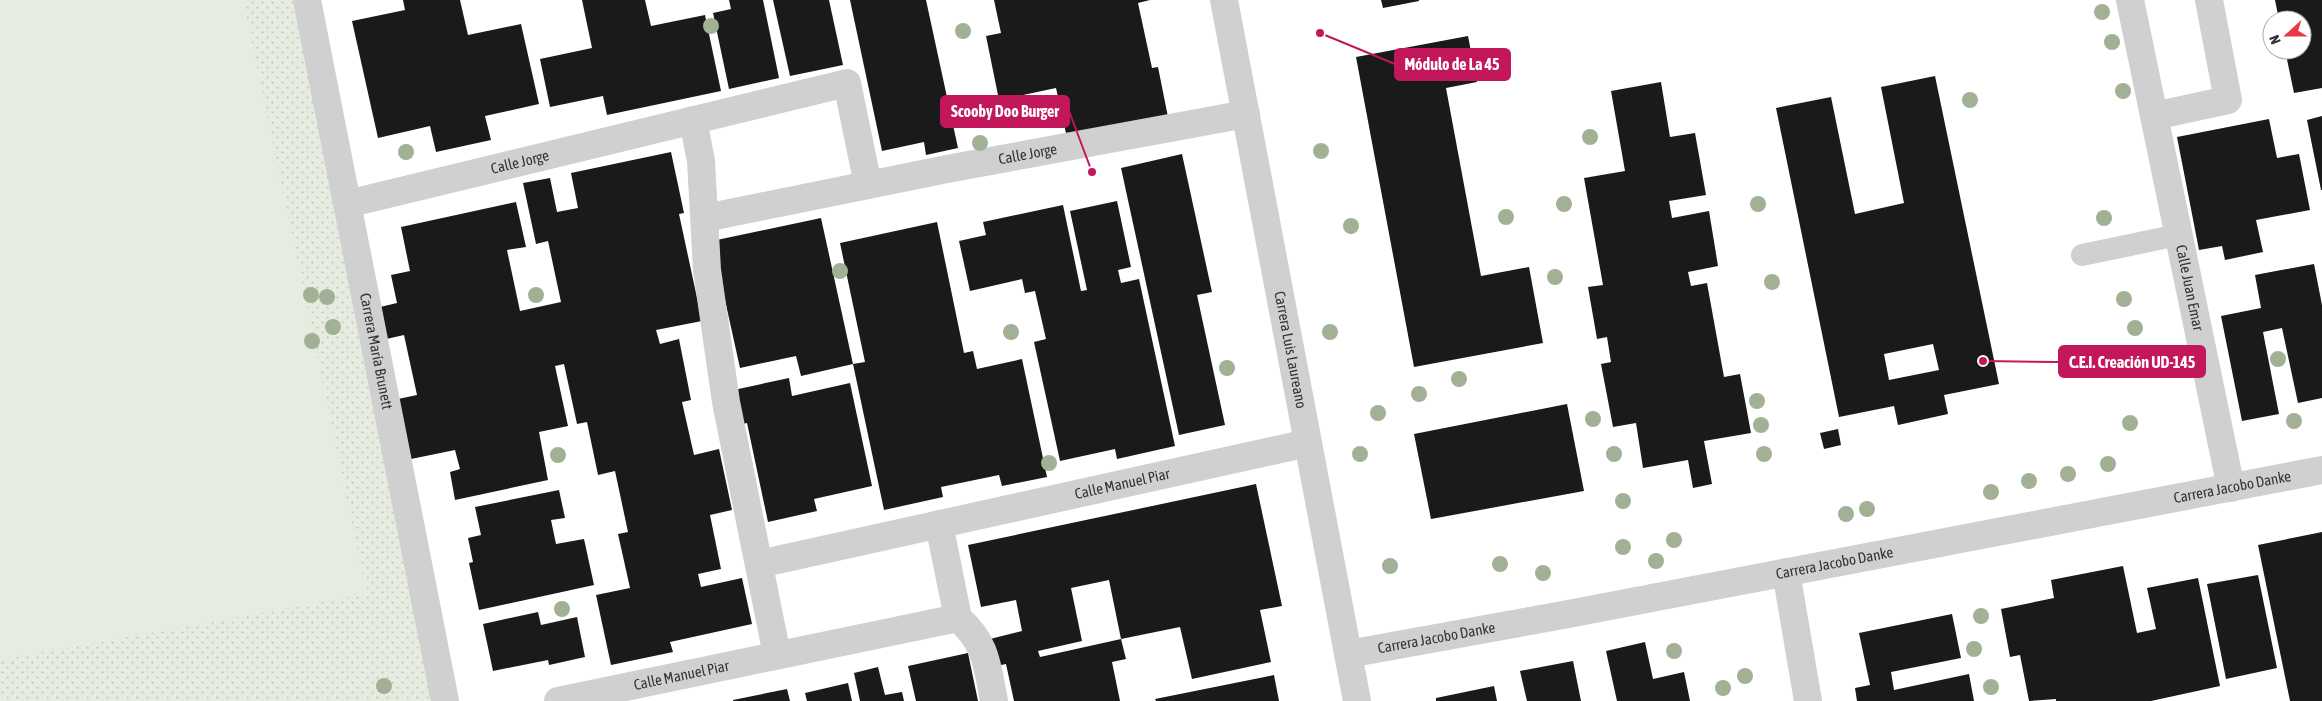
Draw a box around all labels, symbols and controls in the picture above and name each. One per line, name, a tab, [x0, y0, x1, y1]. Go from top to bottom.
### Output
north arrow	[2262, 10, 2312, 60]
text: N	[2266, 33, 2284, 46]
callout: Módulo de La 45	[1395, 49, 1510, 80]
text: Módulo de La 45	[1404, 55, 1500, 73]
callout: Scooby Doo Burger	[941, 96, 1069, 127]
text: Scooby Doo Burger	[951, 102, 1059, 120]
street label: Calle Jorge	[997, 140, 1059, 167]
street label: Calle Jorge	[489, 146, 551, 177]
street label: Calle Juan Emar	[2173, 243, 2207, 333]
street label: Carrera Luis Laureano	[1271, 290, 1310, 410]
street label: Carrera María Brunett	[357, 292, 396, 411]
callout: C.E.I. Creación UD-145	[2059, 346, 2205, 377]
text: C.E.I. Creación UD-145	[2069, 353, 2196, 371]
street label: Calle Manuel Piar	[1073, 465, 1172, 502]
street label: Carrera Jacobo Danke	[2172, 467, 2293, 506]
street label: Carrera Jacobo Danke	[1774, 543, 1895, 582]
street label: Carrera Jacobo Danke	[1376, 618, 1497, 656]
street label: Calle Manuel Piar	[632, 657, 731, 693]

